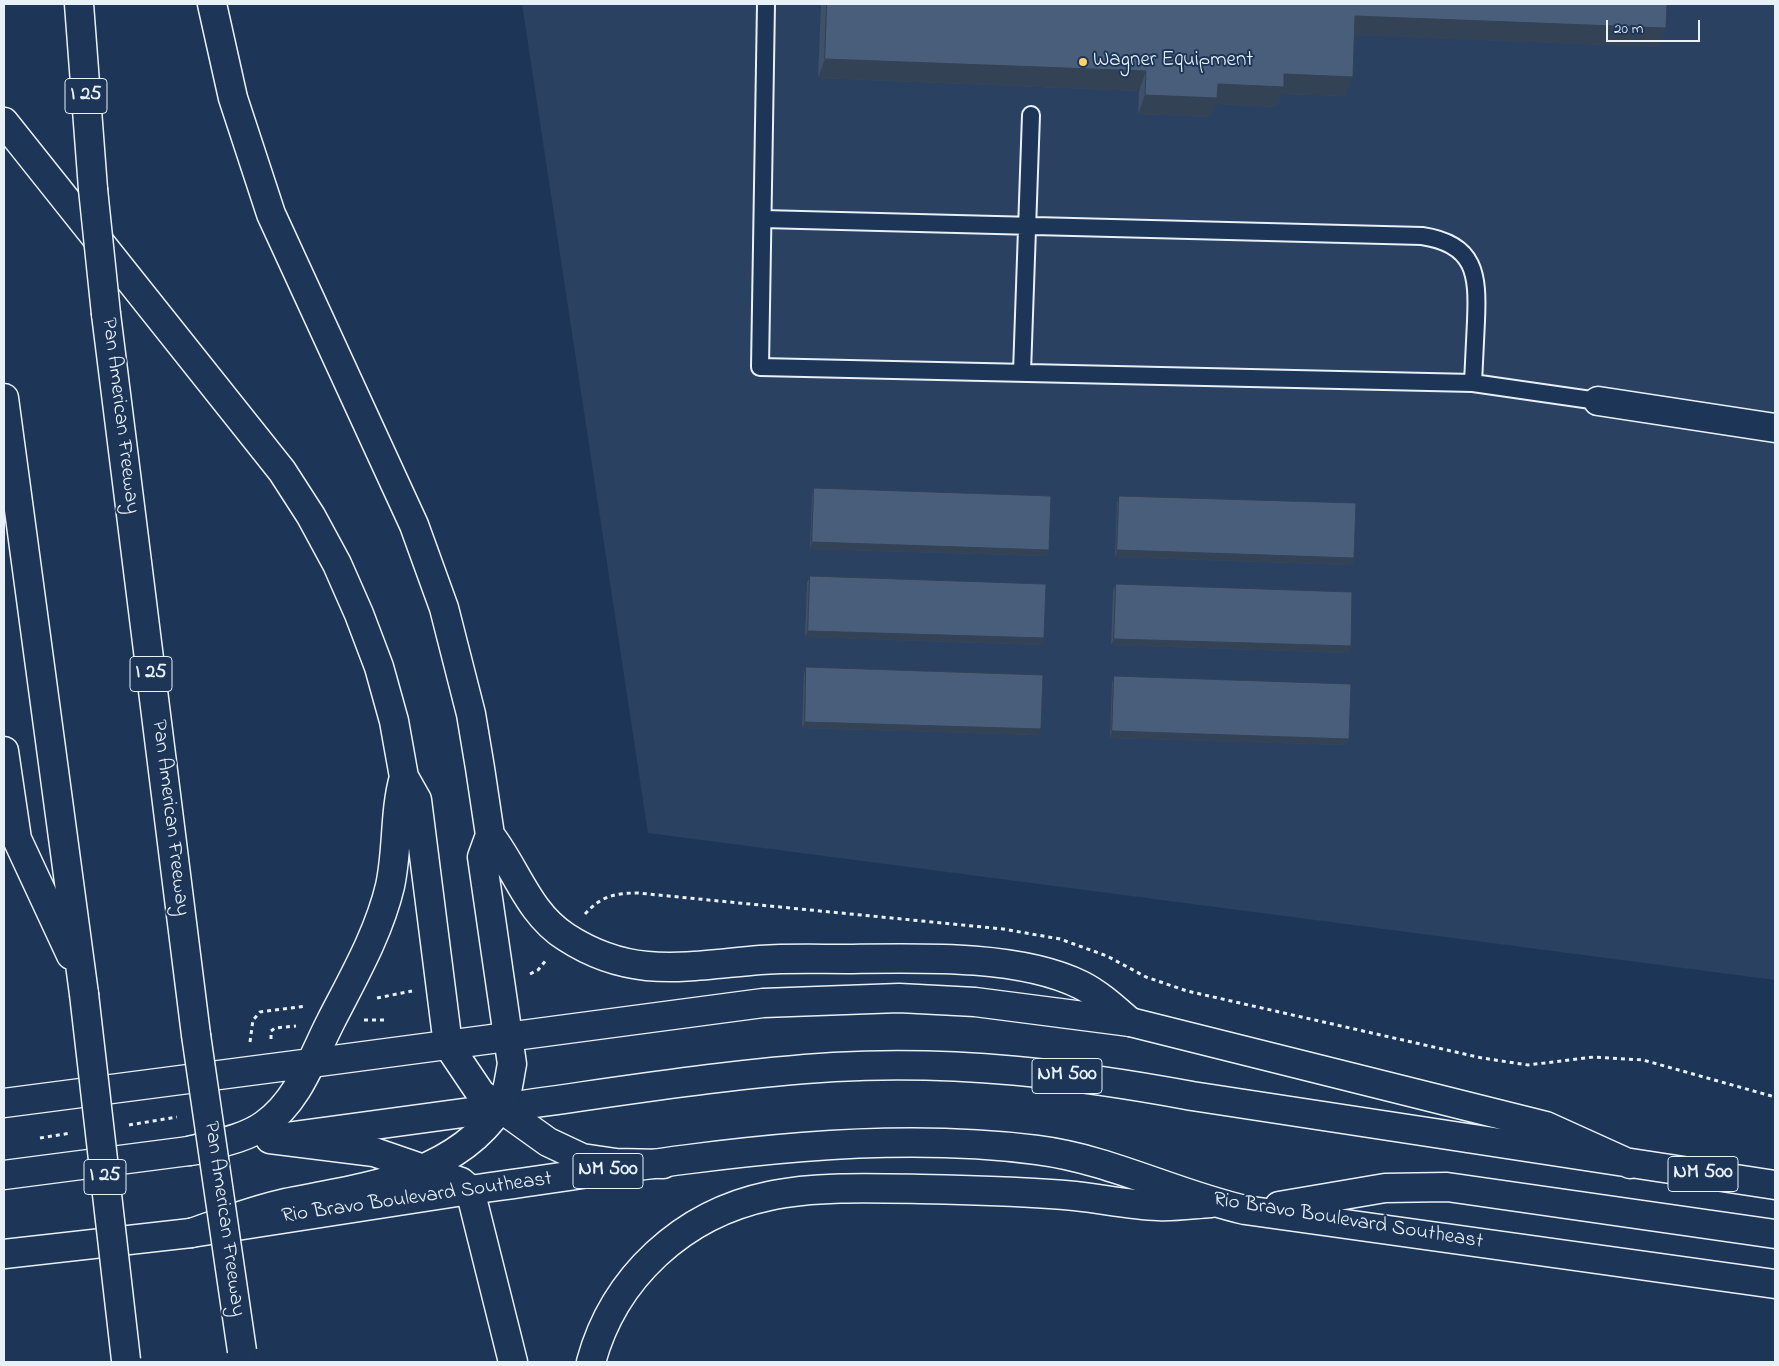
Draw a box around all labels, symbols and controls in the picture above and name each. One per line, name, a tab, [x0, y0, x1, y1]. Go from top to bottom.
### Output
scale bar	[1609, 10, 1703, 42]
text: 20 m	[1614, 18, 1643, 40]
place label: Wagner Equipment	[1093, 49, 1253, 75]
marker: Wagner Equipment	[1077, 56, 1089, 68]
road number: I 25	[65, 78, 107, 114]
street label: Pan American Freeway	[94, 317, 144, 515]
road number: I 25	[130, 656, 172, 692]
street label: Pan American Freeway	[144, 719, 194, 917]
road number: NM 500	[1032, 1058, 1102, 1094]
street label: Pan American Freeway	[197, 1120, 249, 1318]
road number: NM 500	[573, 1154, 643, 1188]
road number: NM 500	[1668, 1156, 1738, 1192]
road number: I 25	[84, 1160, 126, 1194]
street label: Rio Bravo Boulevard Southeast	[280, 1168, 554, 1230]
street label: Rio Bravo Boulevard Southeast	[1211, 1188, 1485, 1256]

